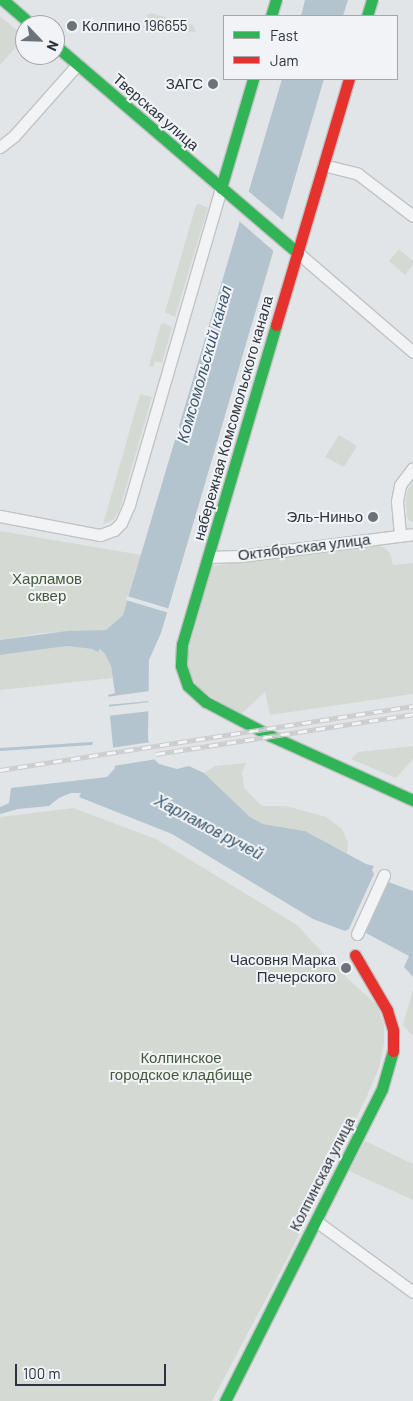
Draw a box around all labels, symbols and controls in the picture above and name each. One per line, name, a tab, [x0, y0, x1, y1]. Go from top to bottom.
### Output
north arrow	[15, 15, 65, 65]
legend	[223, 15, 398, 80]
place label: Колпино 196655	[82, 17, 188, 35]
marker: Колпино 196655	[66, 20, 78, 32]
text: Fast	[270, 26, 298, 44]
text: N	[44, 38, 63, 54]
text: Jam	[270, 51, 299, 69]
street label: Тверская улица	[109, 70, 203, 154]
place label: ЗАГС	[166, 75, 203, 93]
marker: ЗАГС	[207, 78, 219, 90]
water label: Комсомольский канал	[172, 283, 236, 445]
street label: набережная Комсомольского канала	[189, 293, 277, 543]
place label: Эль-Ниньо	[287, 508, 363, 526]
marker: Эль-Ниньо	[367, 511, 379, 523]
street label: Октябрьская улица	[237, 530, 371, 564]
park label: Харламов сквер	[12, 569, 82, 604]
water label: Харламов ручей	[152, 790, 266, 864]
place label: Часовня Марка Печерского	[230, 950, 336, 985]
marker: Часовня Марка Печерского	[340, 962, 352, 974]
park label: Колпинское городское кладбище	[110, 1048, 252, 1083]
street label: Колпинская улица	[286, 1114, 358, 1234]
scale bar	[18, 1354, 169, 1386]
text: 100 m	[23, 1364, 61, 1382]

